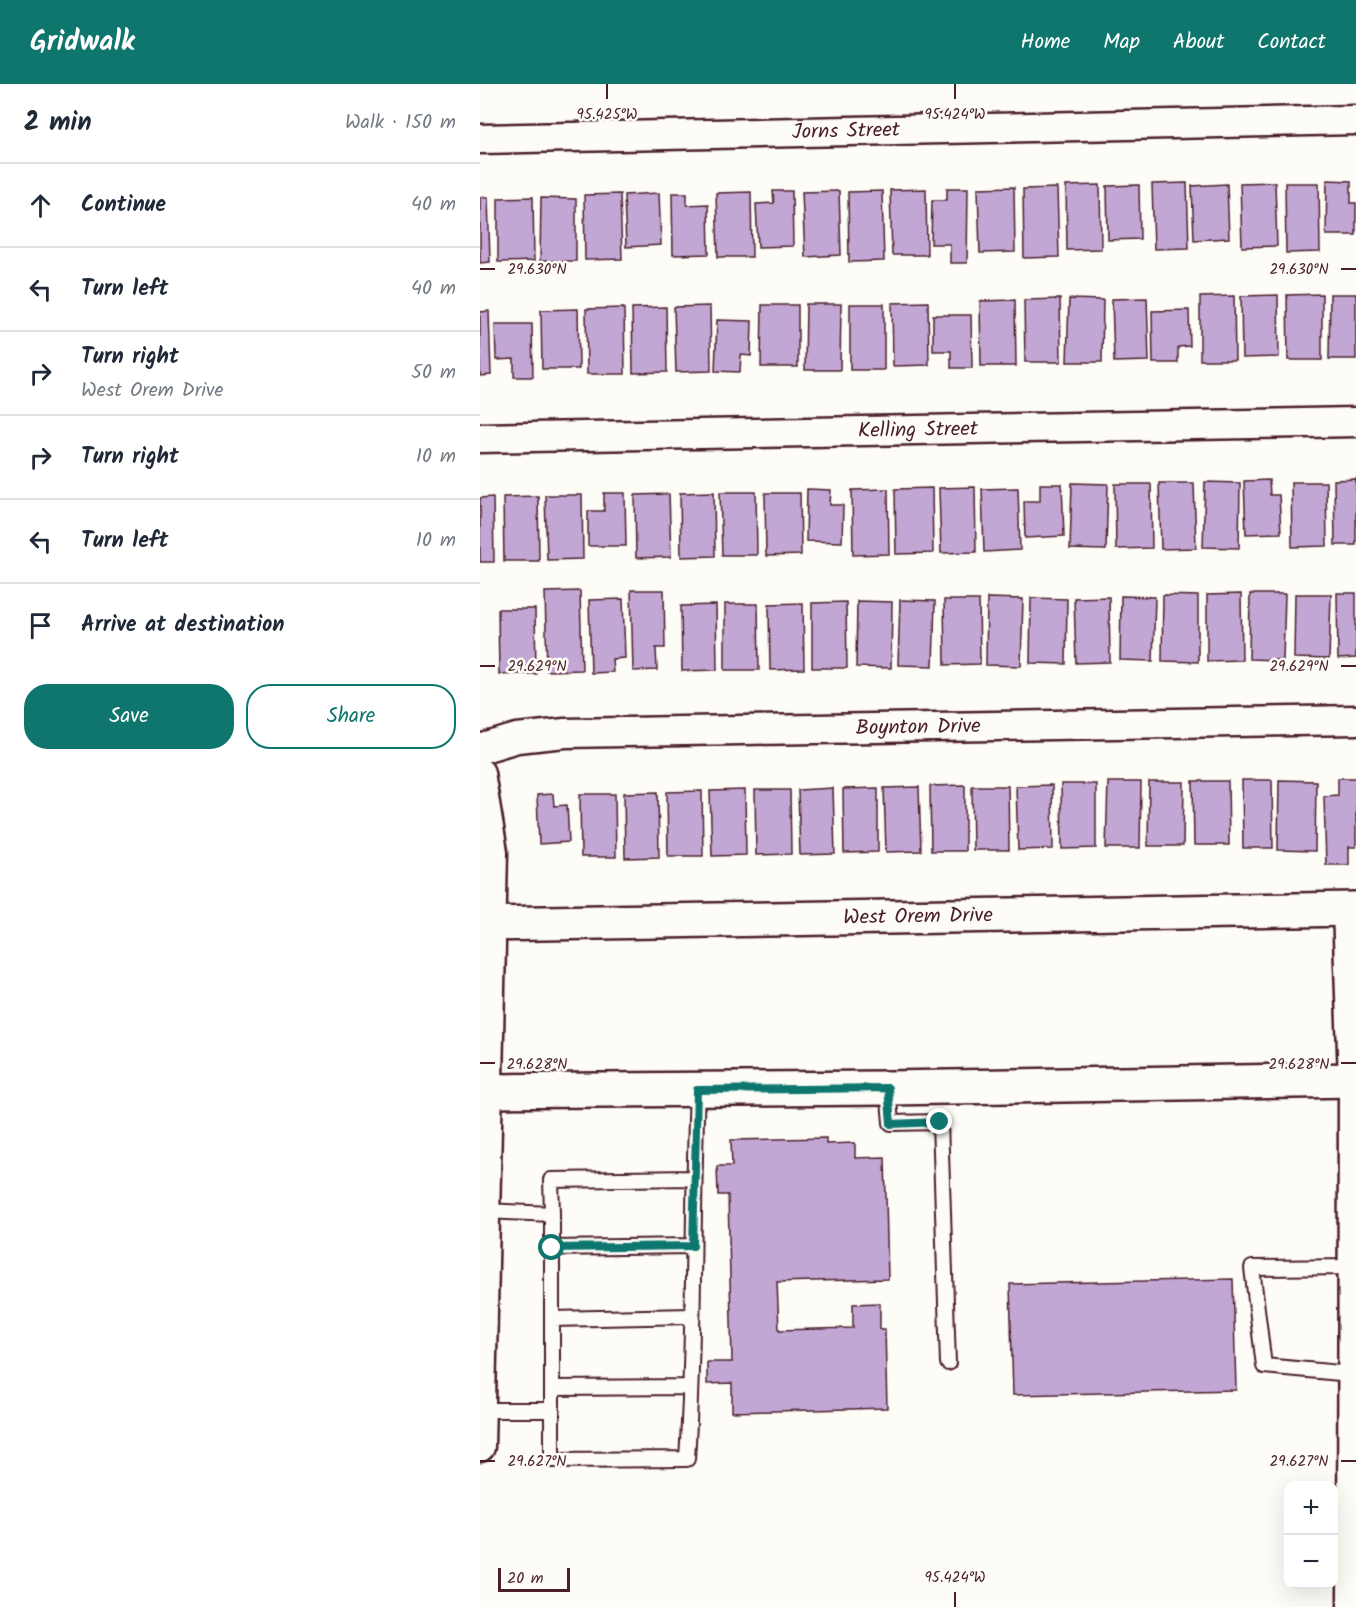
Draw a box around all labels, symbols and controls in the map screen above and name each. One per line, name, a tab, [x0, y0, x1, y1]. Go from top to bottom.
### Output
text: Gridwalk	[30, 20, 135, 65]
text: Home	[1021, 26, 1070, 59]
text: Map	[1103, 26, 1140, 59]
text: About	[1173, 26, 1224, 59]
text: Contact	[1257, 26, 1326, 59]
text: 2 min	[24, 102, 92, 144]
text: 95.425°W	[577, 103, 638, 127]
text: 95.424°W	[925, 103, 986, 127]
text: Walk · 150 m	[345, 107, 456, 139]
street label: Jorns Street	[791, 113, 901, 149]
text: Continue	[81, 188, 166, 223]
icon: ahead	[24, 189, 57, 222]
text: 40 m	[411, 189, 456, 221]
text: 29.630°N	[507, 258, 567, 282]
text: 29.630°N	[1269, 258, 1329, 282]
text: Turn left	[81, 272, 168, 307]
icon: left	[24, 273, 57, 306]
text: 40 m	[411, 273, 456, 305]
text: Turn right	[81, 340, 179, 375]
icon: right	[24, 357, 57, 390]
text: 50 m	[411, 357, 456, 389]
text: West Orem Drive	[81, 375, 223, 407]
street label: Kelling Street	[858, 412, 979, 448]
text: Turn right	[81, 440, 179, 475]
icon: right	[24, 441, 57, 474]
text: 10 m	[416, 441, 456, 473]
text: Turn left	[81, 524, 168, 559]
icon: left	[24, 525, 57, 558]
text: 10 m	[416, 525, 456, 557]
text: Arrive at destination	[81, 608, 284, 643]
icon: arrive	[24, 609, 57, 642]
text: 29.629°N	[507, 655, 567, 679]
text: 29.629°N	[1269, 655, 1329, 679]
button: Save	[24, 684, 234, 749]
button: Share	[246, 684, 456, 749]
street label: Boynton Drive	[855, 710, 981, 745]
street label: West Orem Drive	[843, 899, 994, 934]
text: 29.628°N	[507, 1053, 567, 1077]
text: 29.628°N	[1269, 1053, 1329, 1077]
route end	[926, 1108, 952, 1134]
route start	[538, 1234, 564, 1260]
text: 29.627°N	[508, 1450, 566, 1474]
text: 29.627°N	[1270, 1450, 1328, 1474]
map controls	[1284, 1481, 1338, 1589]
button: +	[1284, 1481, 1338, 1535]
button: −	[1284, 1535, 1338, 1589]
scale bar	[498, 1565, 570, 1592]
text: 20 m	[507, 1566, 543, 1591]
text: 95.424°W	[925, 1566, 986, 1590]

